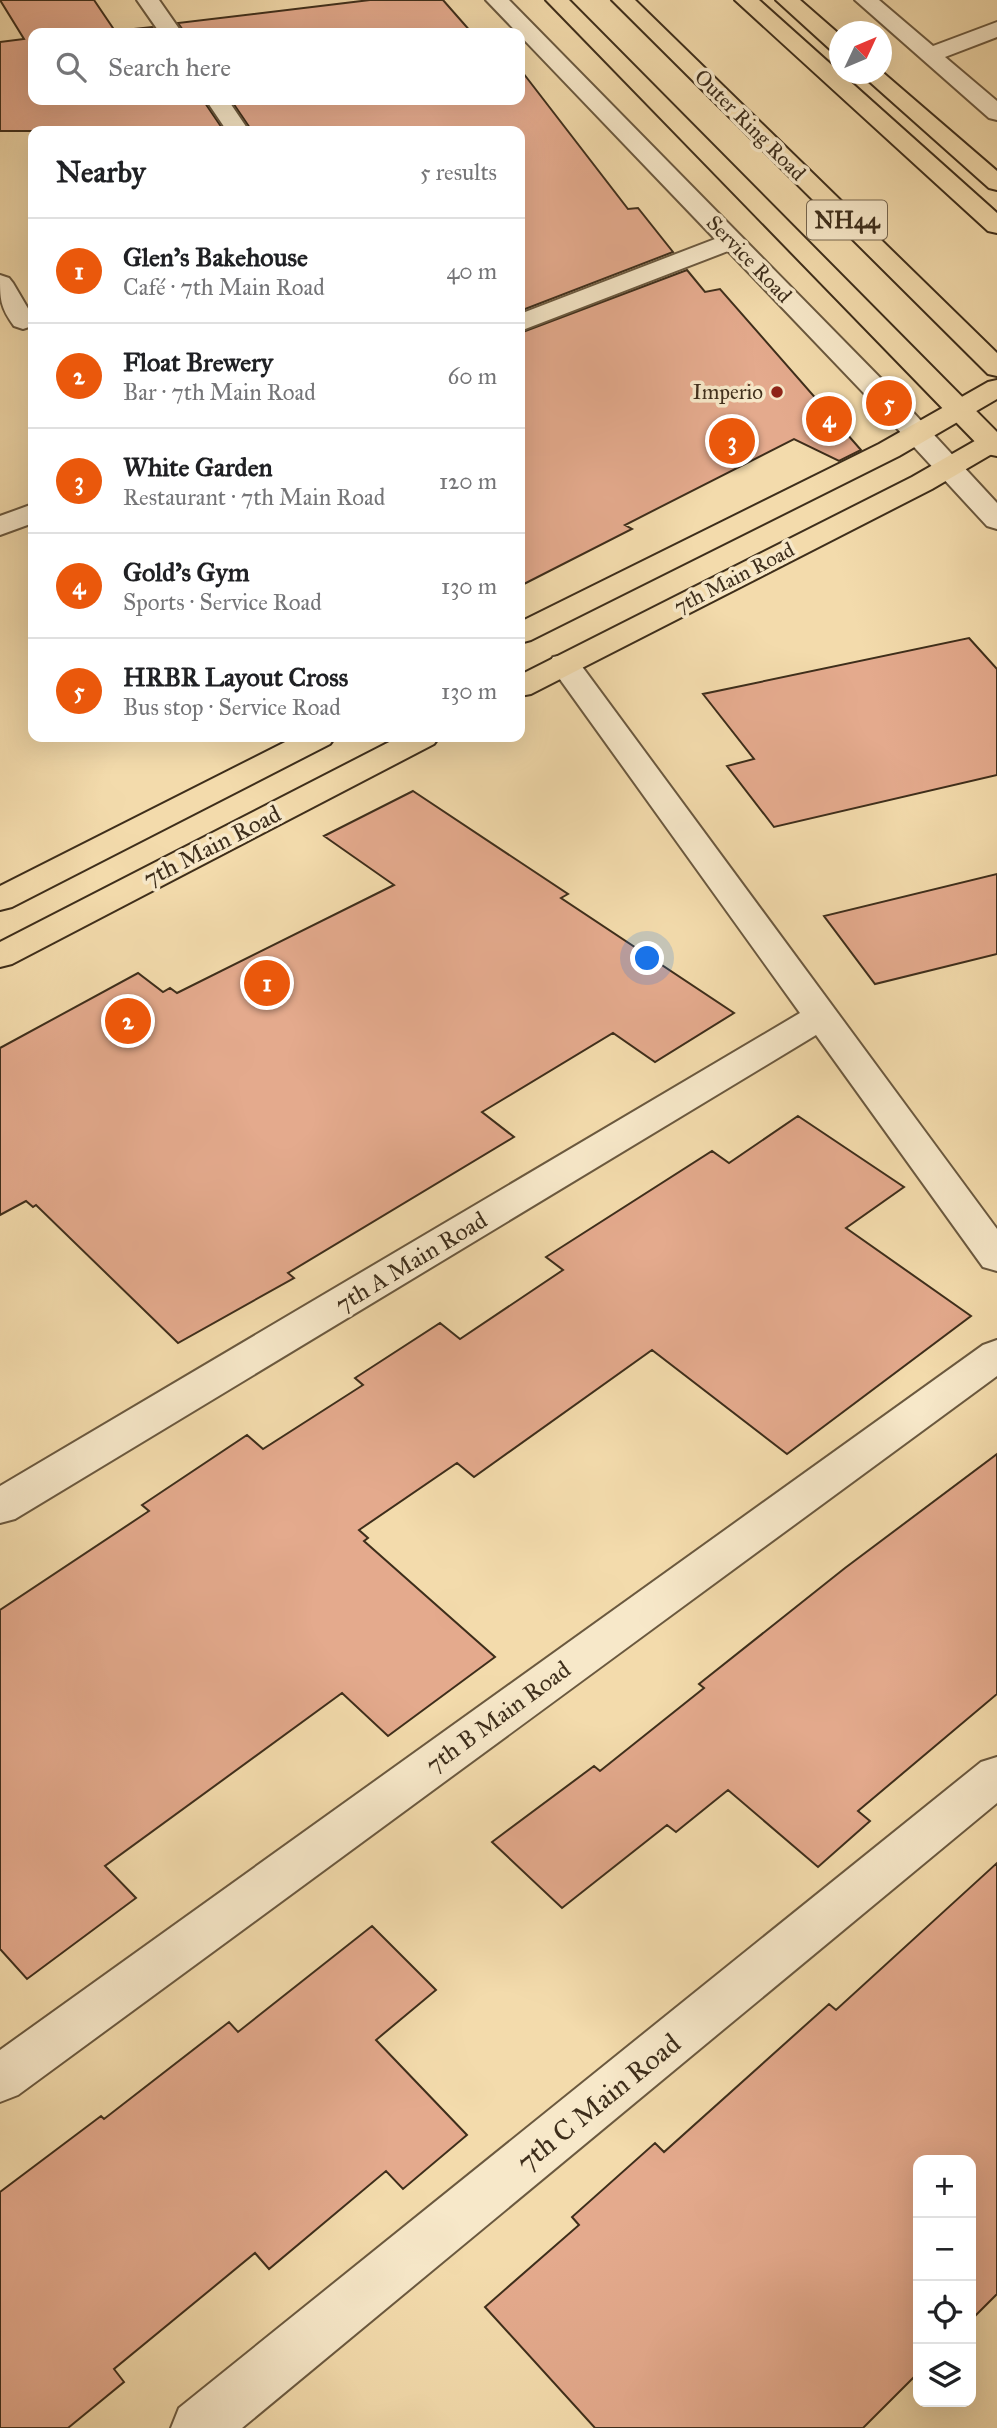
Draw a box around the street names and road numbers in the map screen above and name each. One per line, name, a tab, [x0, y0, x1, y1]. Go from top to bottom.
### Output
street label: Outer Ring Road	[689, 64, 811, 186]
road number: NH44	[807, 200, 887, 240]
street label: Service Road	[701, 210, 797, 309]
street label: 7th Main Road	[669, 536, 799, 619]
street label: 7th Main Road	[138, 798, 286, 894]
street label: 7th A Main Road	[330, 1205, 492, 1319]
street label: 7th B Main Road	[420, 1654, 576, 1780]
street label: 7th C Main Road	[509, 2026, 687, 2179]

